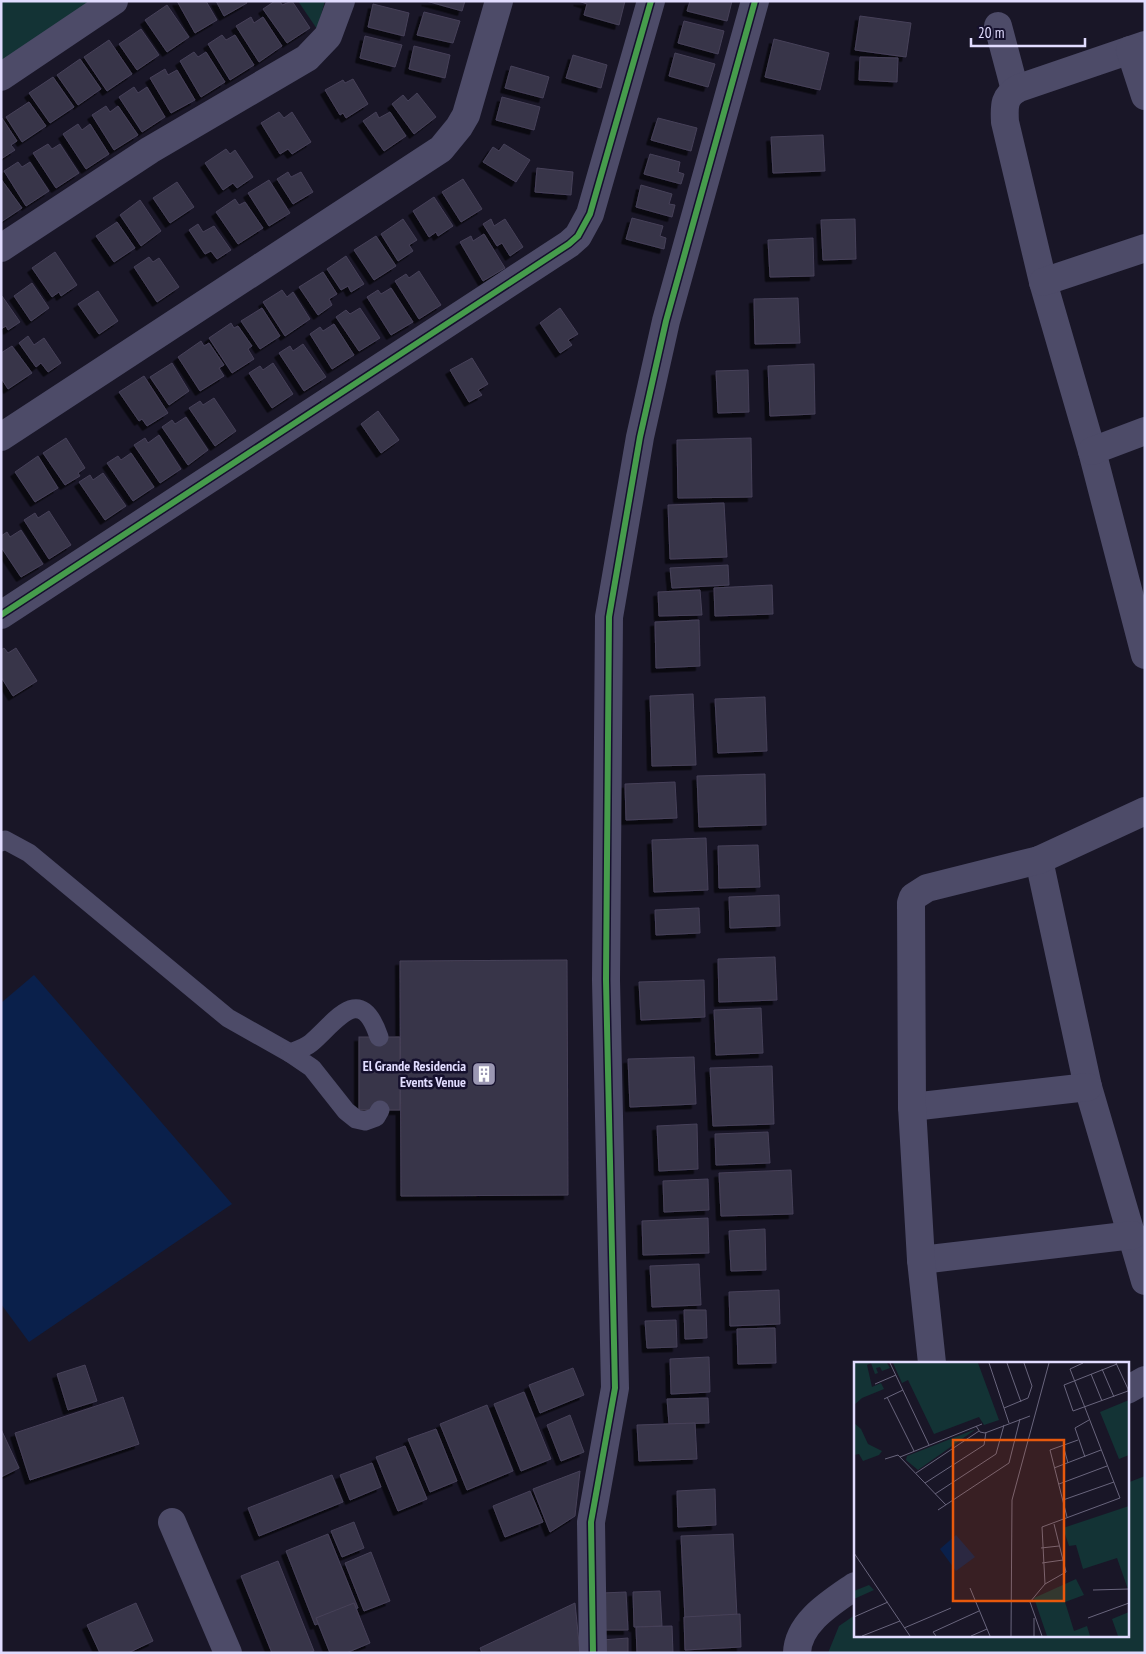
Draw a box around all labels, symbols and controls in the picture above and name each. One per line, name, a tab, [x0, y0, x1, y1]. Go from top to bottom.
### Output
scale bar	[971, 15, 1085, 47]
text: 20 m	[978, 23, 1004, 42]
place label: El Grande Residencia Events Venue	[363, 1057, 466, 1091]
building icon: El Grande Residencia Events Venue	[471, 1061, 497, 1087]
inset map	[854, 1362, 1128, 1636]

